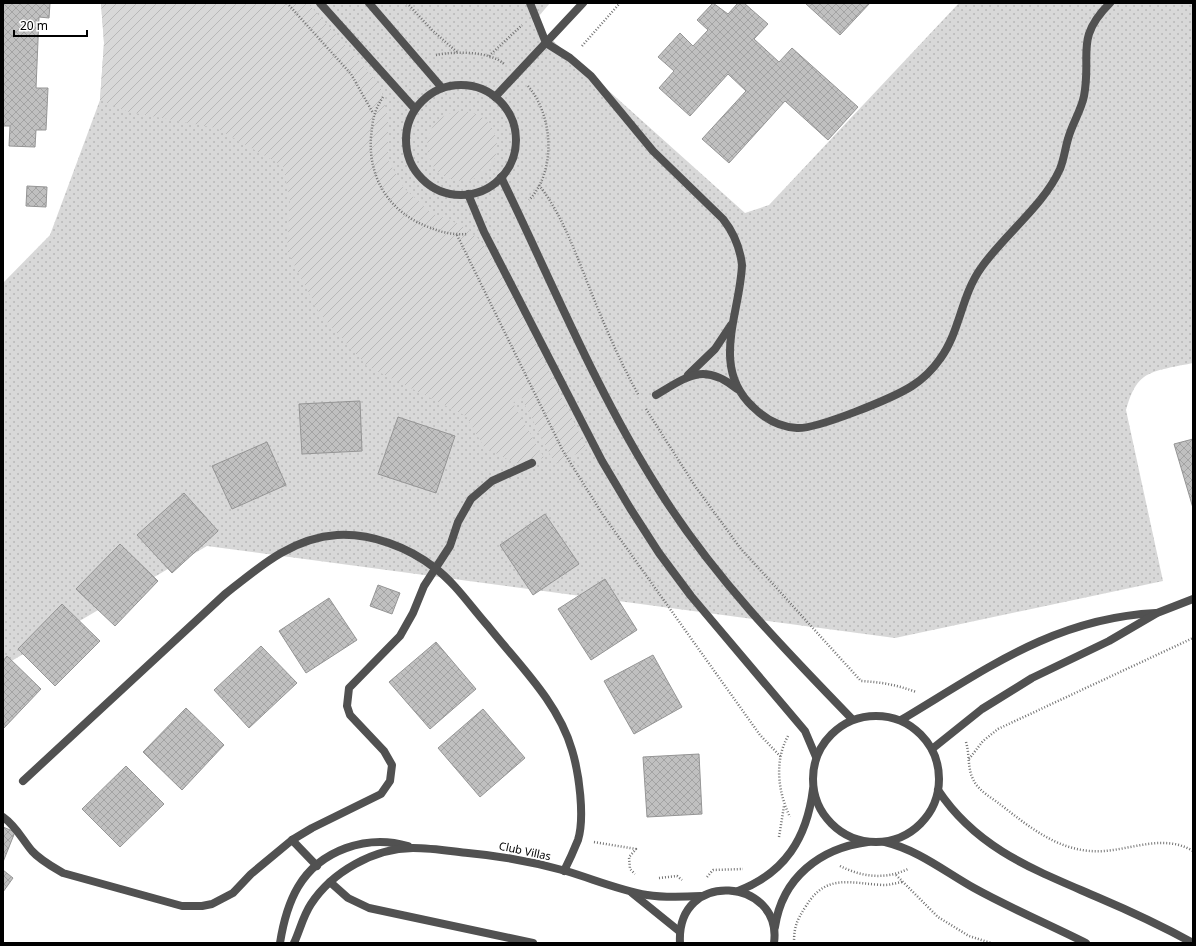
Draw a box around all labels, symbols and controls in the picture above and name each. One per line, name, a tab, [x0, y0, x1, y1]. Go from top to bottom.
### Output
scale bar	[14, 12, 87, 38]
text: 20 m	[20, 17, 48, 34]
street label: Club Villas	[498, 838, 552, 863]

